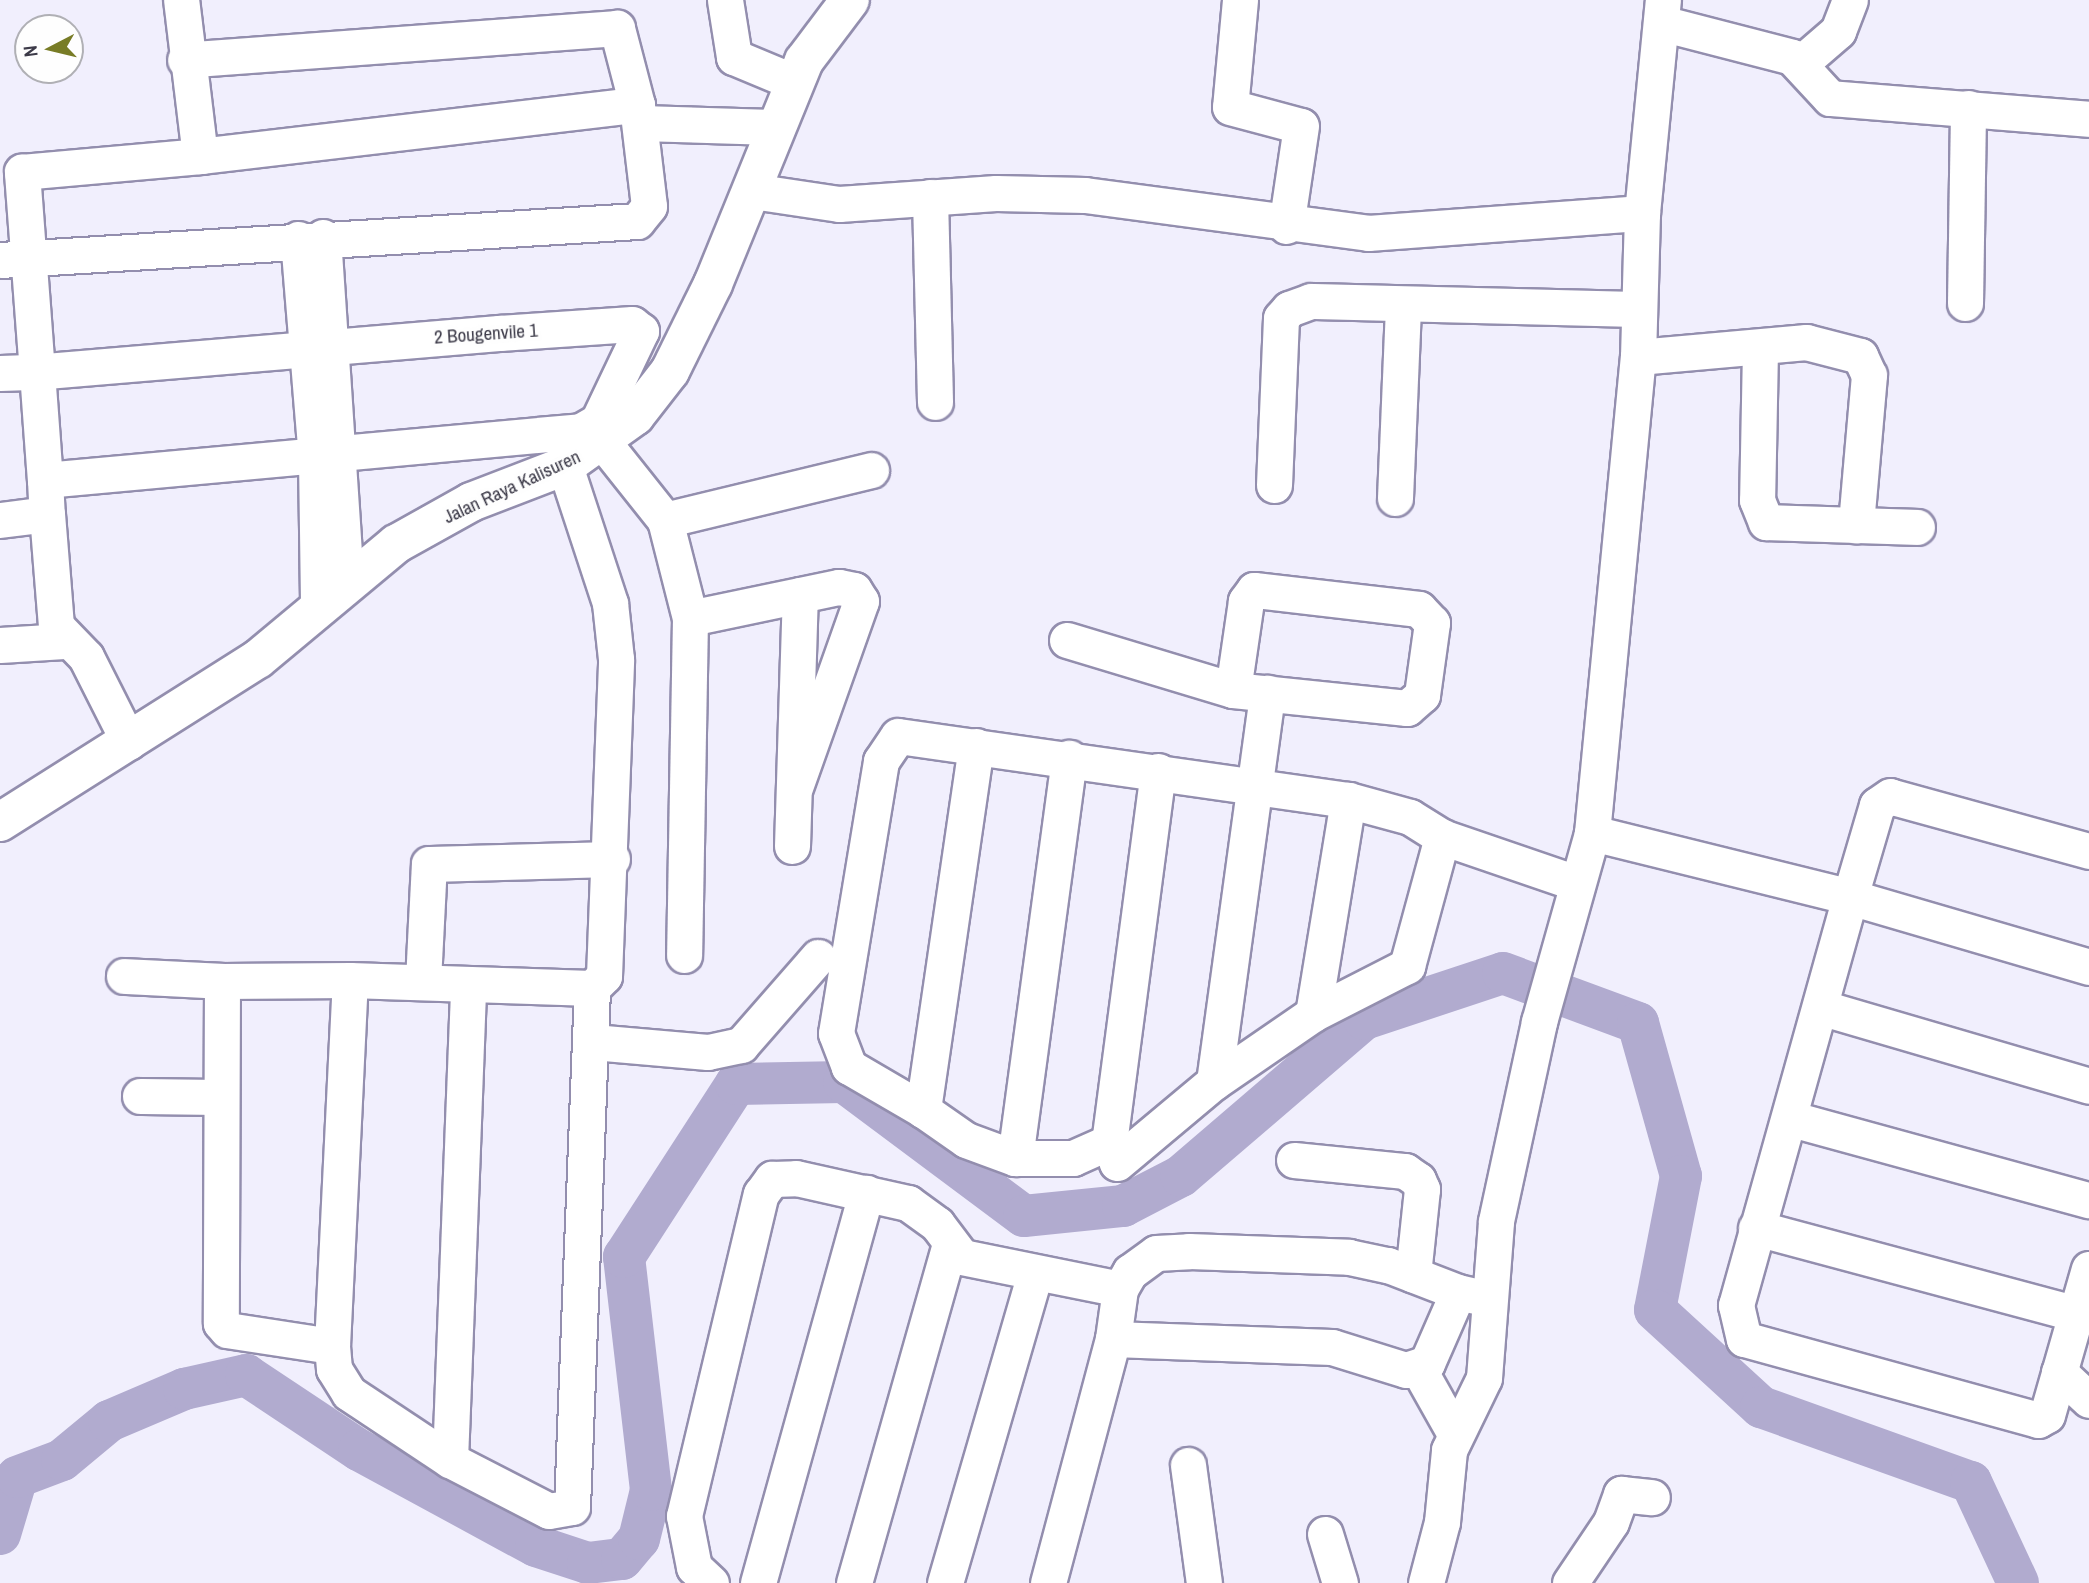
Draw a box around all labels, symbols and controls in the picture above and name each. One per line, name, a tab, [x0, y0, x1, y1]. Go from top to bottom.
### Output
north arrow	[14, 14, 84, 84]
text: N	[17, 44, 44, 58]
street label: 2 Bougenvile 1	[433, 319, 539, 349]
street label: Jalan Raya Kalisuren	[440, 445, 584, 529]

